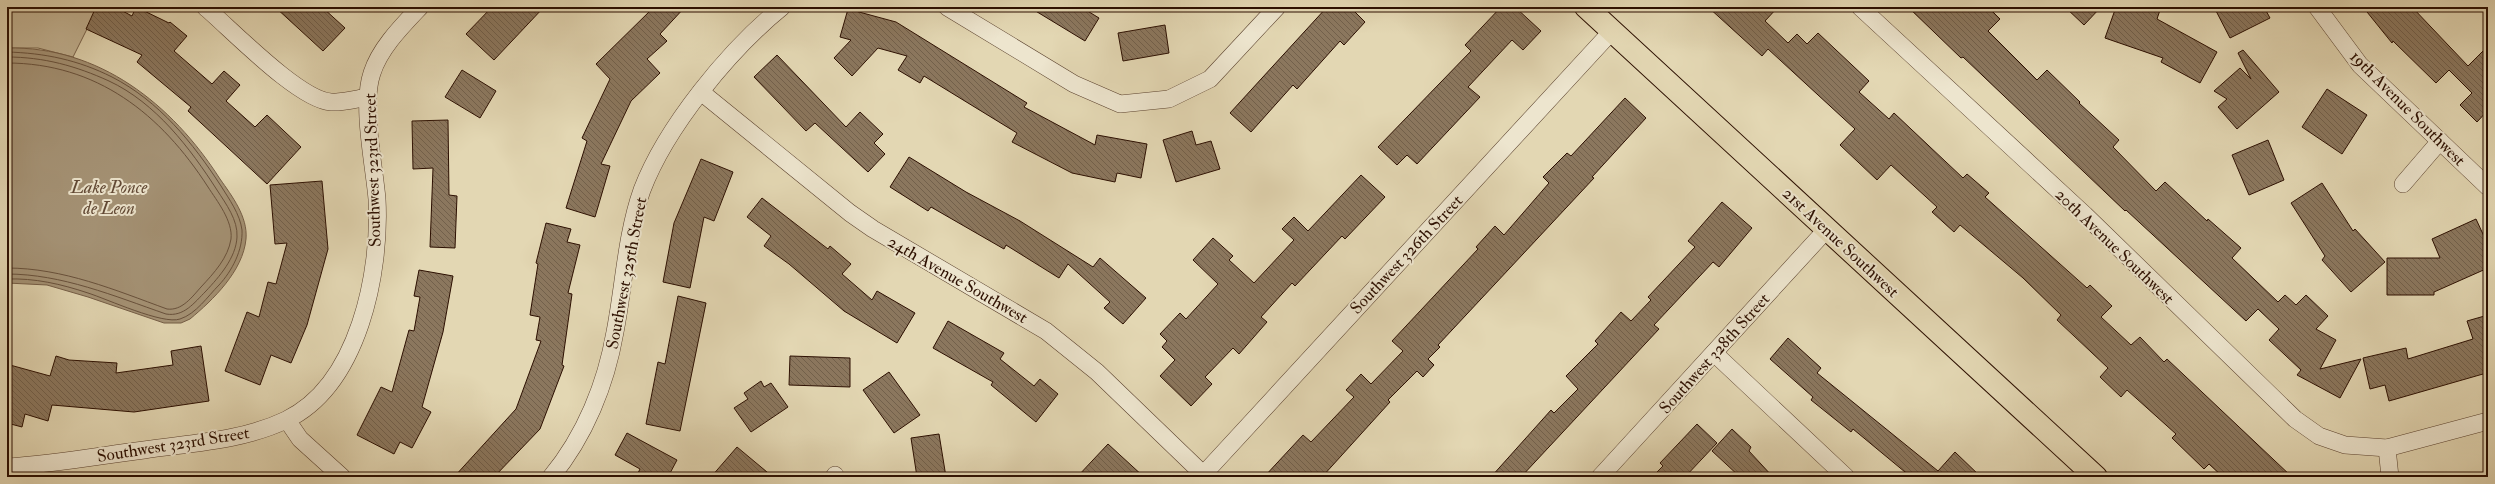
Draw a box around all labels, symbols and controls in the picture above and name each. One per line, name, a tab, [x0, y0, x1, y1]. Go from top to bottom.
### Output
street label: 19th Avenue Southwest	[2345, 46, 2470, 171]
street label: Southwest 323rd Street	[359, 92, 386, 247]
water label: Lake Ponce de Leon	[70, 176, 148, 220]
street label: 21st Avenue Southwest	[1778, 183, 1904, 302]
street label: 20th Avenue Southwest	[2051, 184, 2179, 309]
street label: Southwest 326th Street	[1346, 190, 1467, 318]
street label: Southwest 325th Street	[601, 195, 652, 351]
street label: 24th Avenue Southwest	[884, 231, 1032, 328]
street label: Southwest 328th Street	[1655, 288, 1774, 418]
street label: Southwest 323rd Street	[95, 422, 251, 467]

